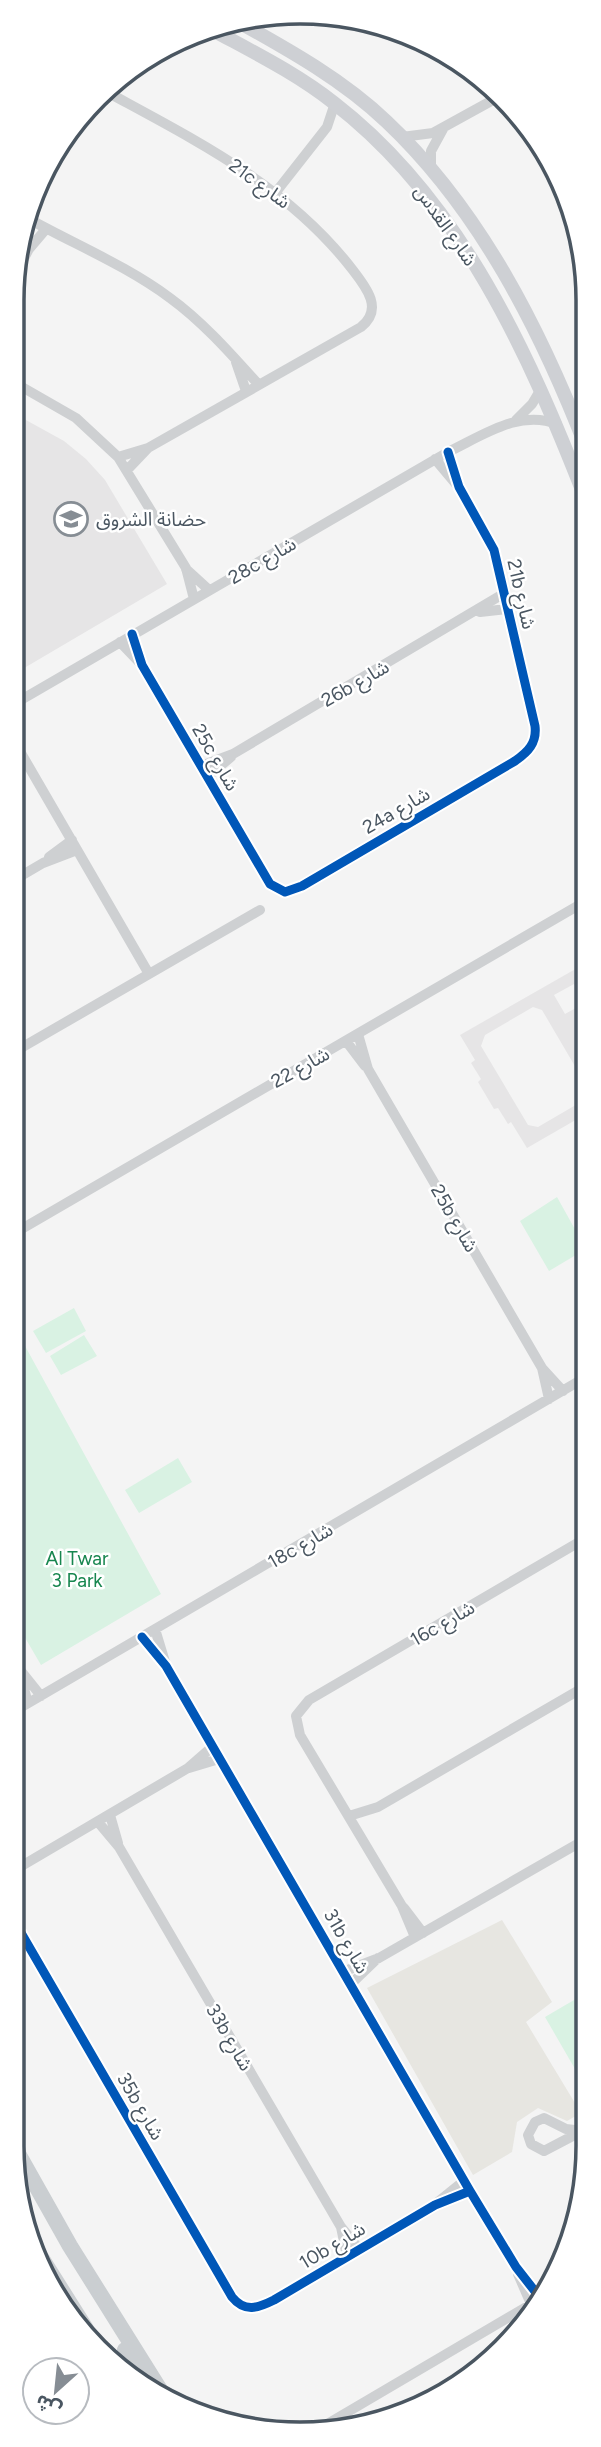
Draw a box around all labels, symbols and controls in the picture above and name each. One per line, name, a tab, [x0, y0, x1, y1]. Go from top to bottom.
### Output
street label: 21c شارع	[223, 153, 295, 215]
street label: شارع القدس	[408, 180, 482, 271]
school or university icon: حضانة الشروق	[52, 500, 90, 538]
place label: حضانة الشروق	[96, 508, 206, 531]
street label: 28c شارع	[224, 532, 301, 591]
street label: 21b شارع	[500, 557, 541, 632]
street label: 26b شارع	[317, 655, 394, 714]
street label: 25c شارع	[185, 720, 244, 796]
street label: 24a شارع	[359, 782, 435, 841]
street label: شارع 22	[267, 1042, 334, 1095]
street label: 25b شارع	[424, 1180, 483, 1257]
street label: 18c شارع	[264, 1518, 338, 1575]
park label: Al Twar 3 Park	[46, 1547, 109, 1592]
street label: 16c شارع	[406, 1596, 480, 1653]
street label: 31b شارع	[317, 1905, 374, 1979]
street label: 33b شارع	[199, 2000, 258, 2076]
street label: 35b شارع	[110, 2068, 169, 2145]
street label: 10b شارع	[295, 2217, 370, 2276]
north arrow	[21, 2356, 91, 2426]
text: ش	[32, 2390, 65, 2422]

